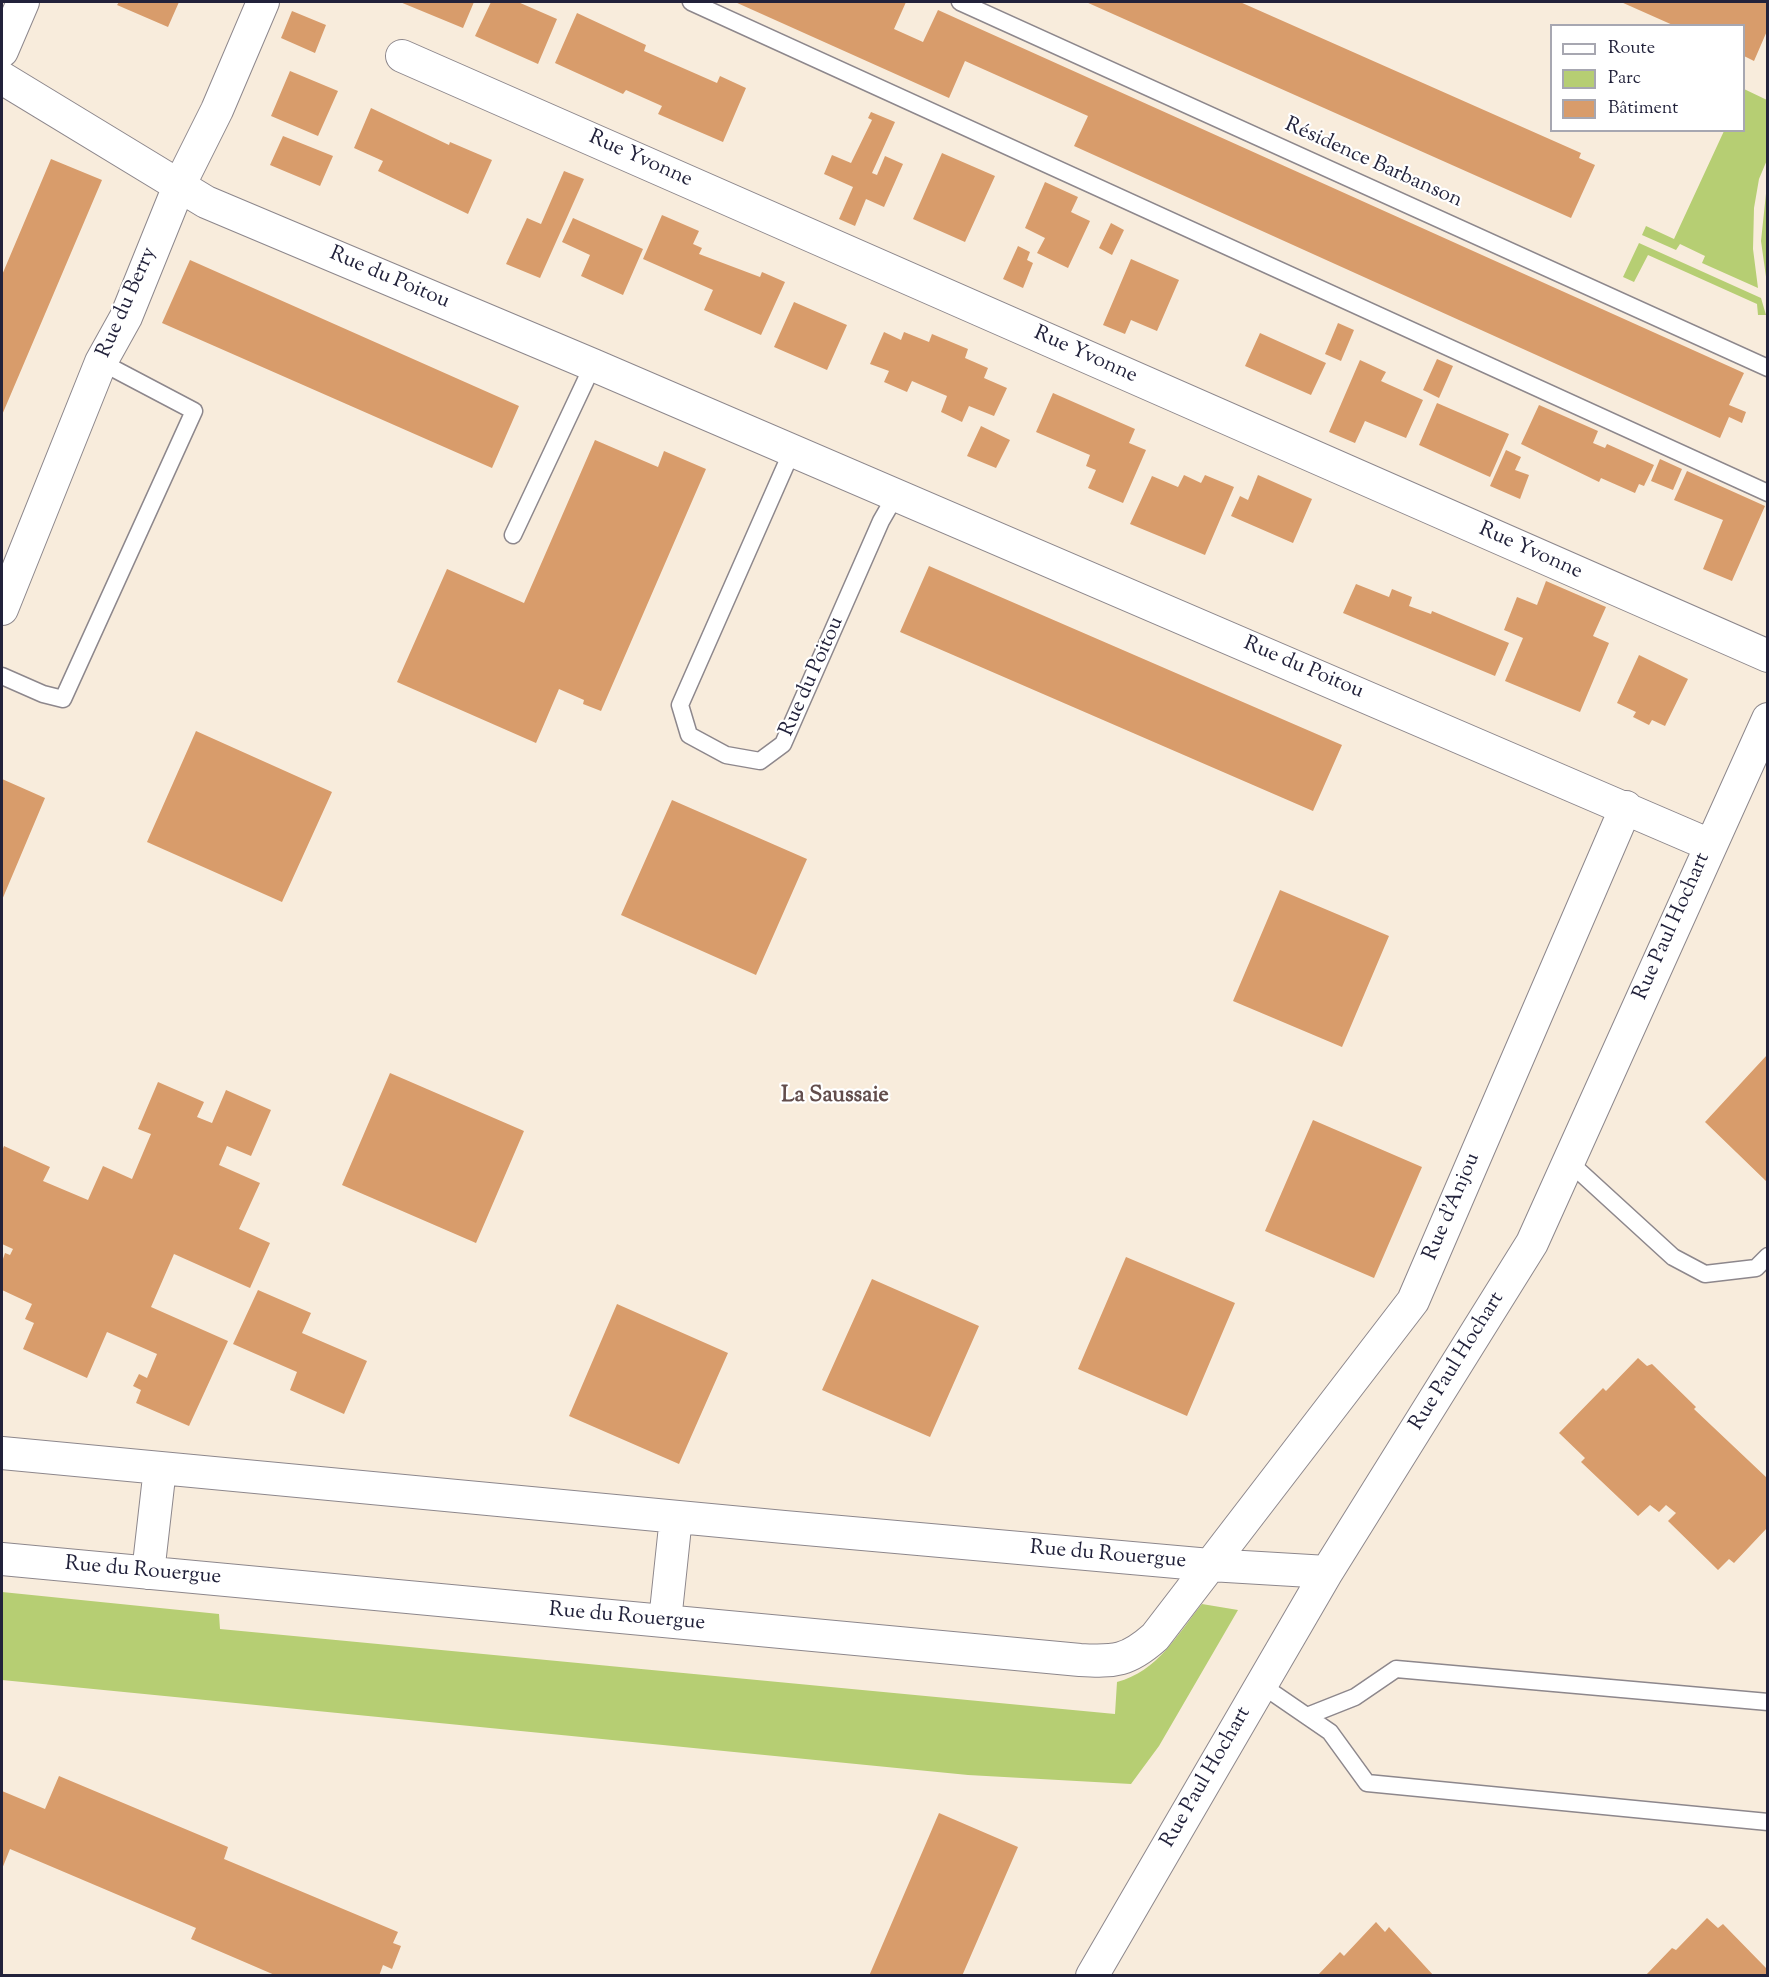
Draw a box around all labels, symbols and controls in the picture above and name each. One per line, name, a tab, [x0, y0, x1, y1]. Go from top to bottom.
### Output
legend	[1550, 24, 1745, 132]
text: Route	[1608, 36, 1655, 62]
text: Parc	[1608, 66, 1641, 92]
text: Bâtiment	[1608, 96, 1678, 122]
street label: Résidence Barbanson	[1280, 113, 1466, 215]
street label: Rue Yvonne	[584, 126, 696, 194]
street label: Rue du Poitou	[325, 242, 453, 316]
street label: Rue du Berry	[92, 244, 164, 362]
street label: Rue Yvonne	[1029, 322, 1141, 390]
street label: Rue Yvonne	[1474, 518, 1586, 586]
street label: Rue du Poitou	[775, 613, 851, 741]
street label: Rue du Poitou	[1239, 632, 1367, 706]
street label: Rue Paul Hochart	[1629, 850, 1717, 1004]
district label: La Saussaie	[781, 1084, 889, 1110]
street label: Rue d'Anjou	[1419, 1150, 1487, 1264]
street label: Rue Paul Hochart	[1405, 1288, 1511, 1436]
street label: Rue du Rouergue	[1029, 1537, 1187, 1575]
street label: Rue du Rouergue	[64, 1553, 222, 1591]
street label: Rue du Rouergue	[548, 1599, 706, 1637]
street label: Rue Paul Hochart	[1156, 1703, 1258, 1853]

